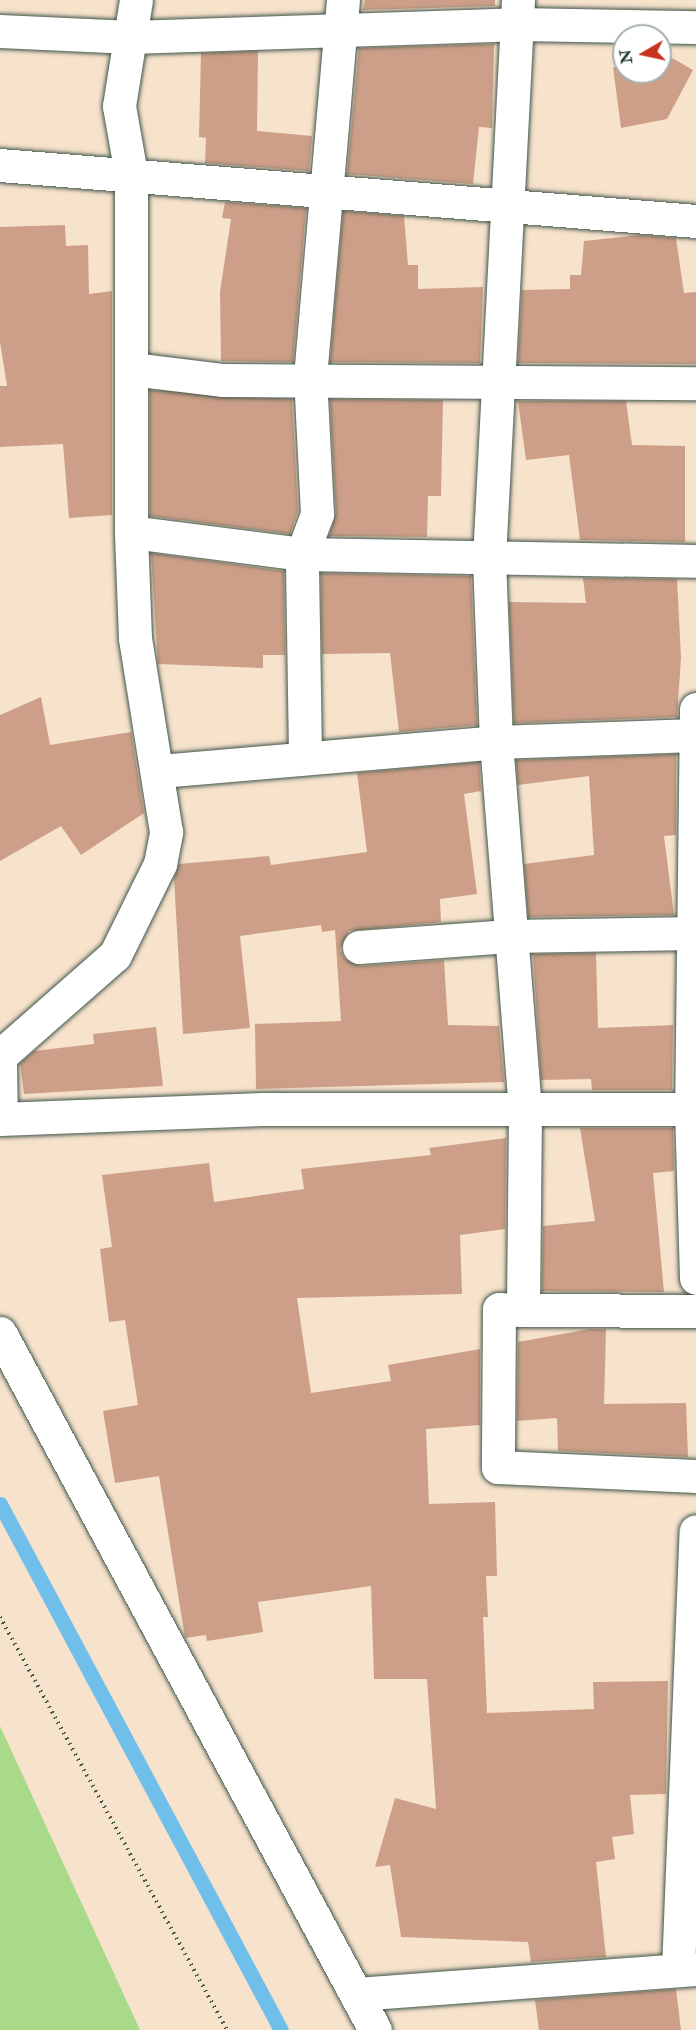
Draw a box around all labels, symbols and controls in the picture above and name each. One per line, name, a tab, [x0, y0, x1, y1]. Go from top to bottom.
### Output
north arrow	[612, 24, 672, 84]
text: N	[615, 48, 637, 65]

